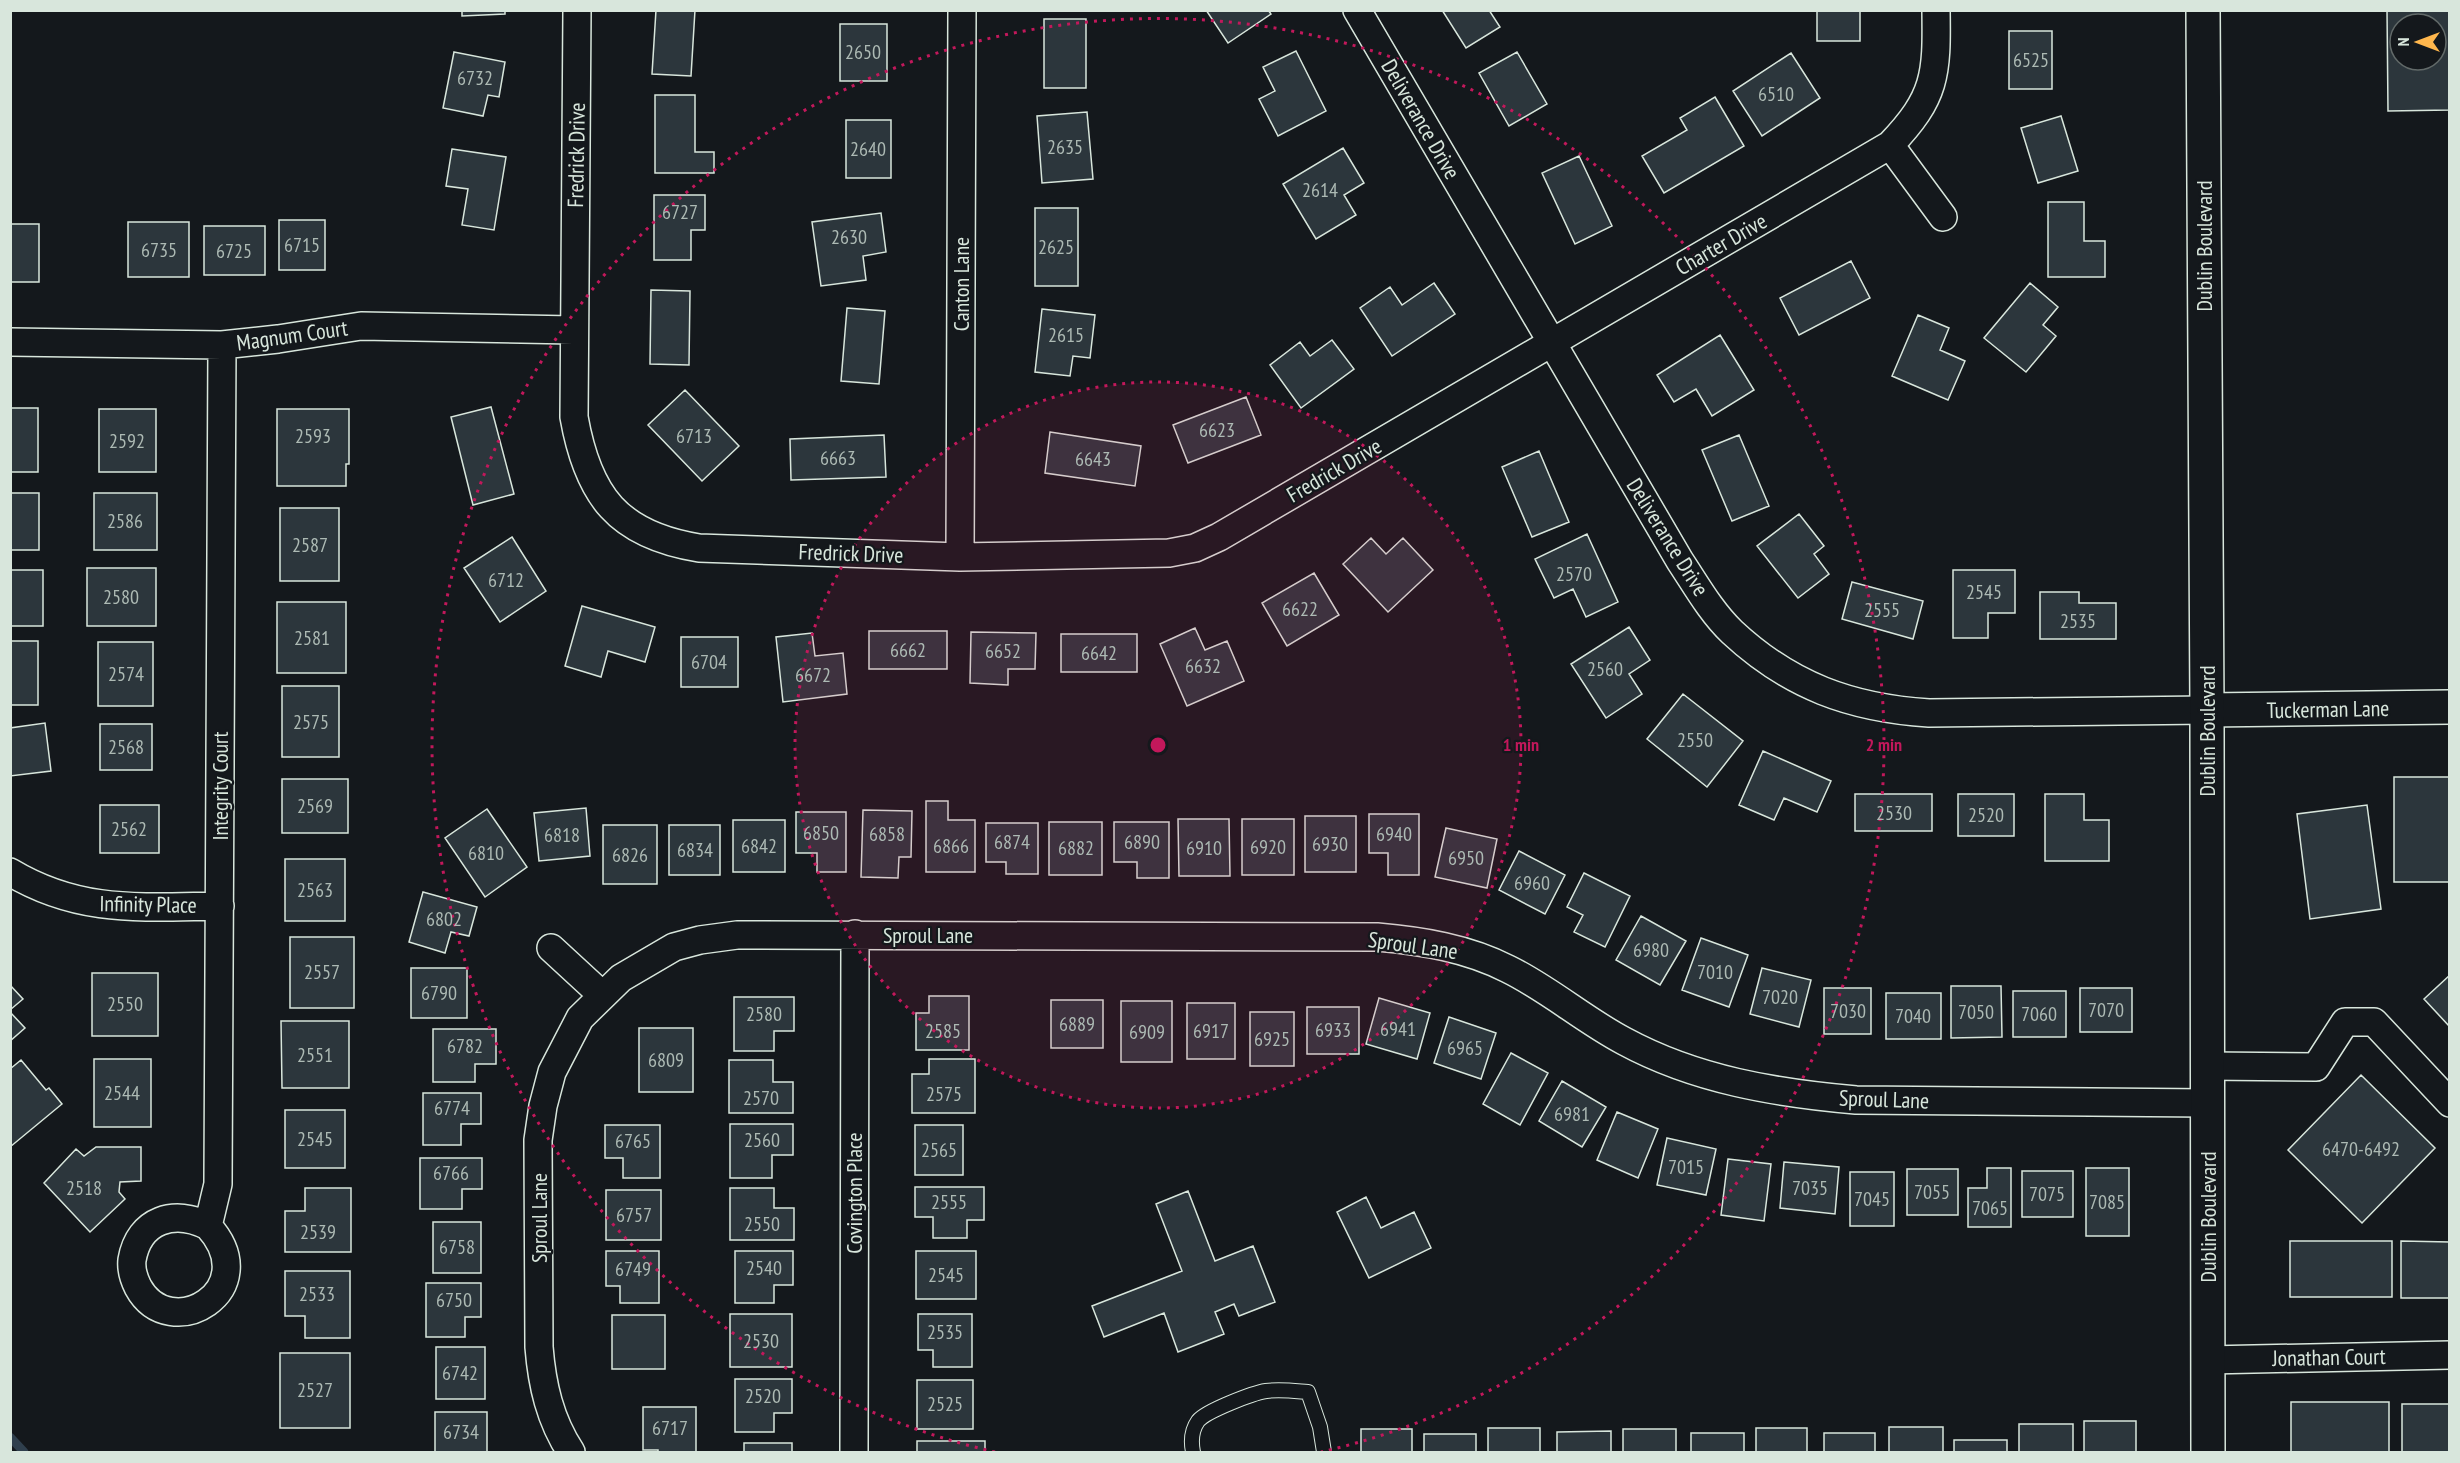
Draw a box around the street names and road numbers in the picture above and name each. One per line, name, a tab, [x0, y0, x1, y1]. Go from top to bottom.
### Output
street label: Deliverance Drive	[1375, 54, 1467, 184]
street label: Fredrick Drive	[561, 102, 591, 208]
street label: Dublin Boulevard	[2190, 180, 2218, 312]
street label: Charter Drive	[1670, 207, 1772, 281]
street label: Canton Lane	[947, 237, 975, 331]
street label: Magnum Court	[235, 313, 349, 357]
street label: Fredrick Drive	[1282, 432, 1386, 508]
street label: Deliverance Drive	[1621, 473, 1715, 601]
street label: Fredrick Drive	[798, 537, 904, 569]
street label: Dublin Boulevard	[2193, 665, 2221, 797]
street label: Tuckerman Lane	[2266, 694, 2390, 724]
street label: Integrity Court	[206, 731, 234, 841]
street label: Infinity Place	[99, 889, 197, 919]
street label: Sproul Lane	[883, 921, 973, 949]
street label: Sproul Lane	[1366, 925, 1460, 965]
street label: Sproul Lane	[1838, 1083, 1930, 1115]
street label: Covington Place	[840, 1132, 868, 1254]
street label: Dublin Boulevard	[2194, 1151, 2222, 1283]
street label: Sproul Lane	[525, 1173, 553, 1263]
street label: Jonathan Court	[2271, 1342, 2386, 1372]

